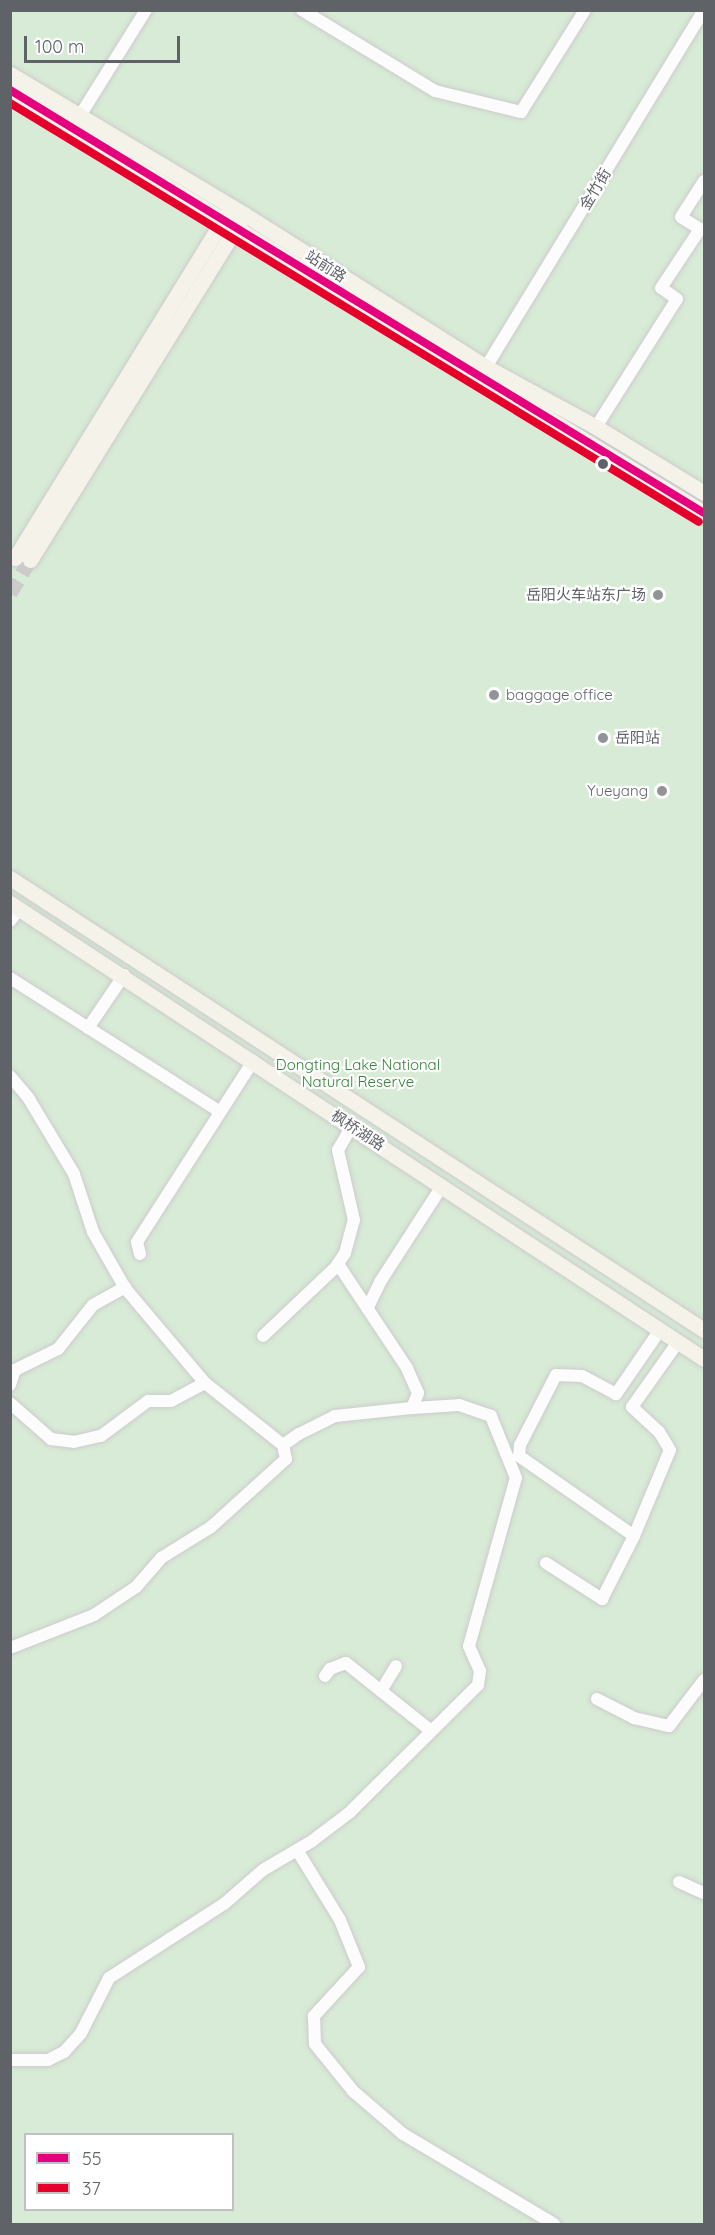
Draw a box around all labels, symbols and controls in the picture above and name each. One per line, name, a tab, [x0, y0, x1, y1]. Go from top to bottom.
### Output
scale bar	[27, 24, 183, 62]
text: 100 m	[35, 35, 84, 58]
street label: 金竹街	[576, 165, 614, 213]
street label: 站前路	[302, 246, 350, 286]
unlabelled marker	[597, 458, 609, 470]
place label: 岳阳火车站东广场	[526, 586, 646, 604]
marker: 岳阳火车站东广场	[651, 588, 665, 602]
place label: baggage office	[506, 686, 613, 704]
marker: baggage office	[487, 688, 501, 702]
place label: 岳阳站	[615, 729, 660, 747]
marker: 岳阳站	[596, 731, 610, 745]
place label: Yueyang	[587, 782, 648, 800]
marker: Yueyang	[653, 782, 671, 800]
park label: Dongting Lake National Natural Reserve	[276, 1055, 440, 1090]
street label: 枫桥湖路	[328, 1106, 388, 1154]
legend	[24, 2133, 234, 2211]
text: 55	[82, 2147, 102, 2170]
text: 37	[82, 2177, 101, 2200]

